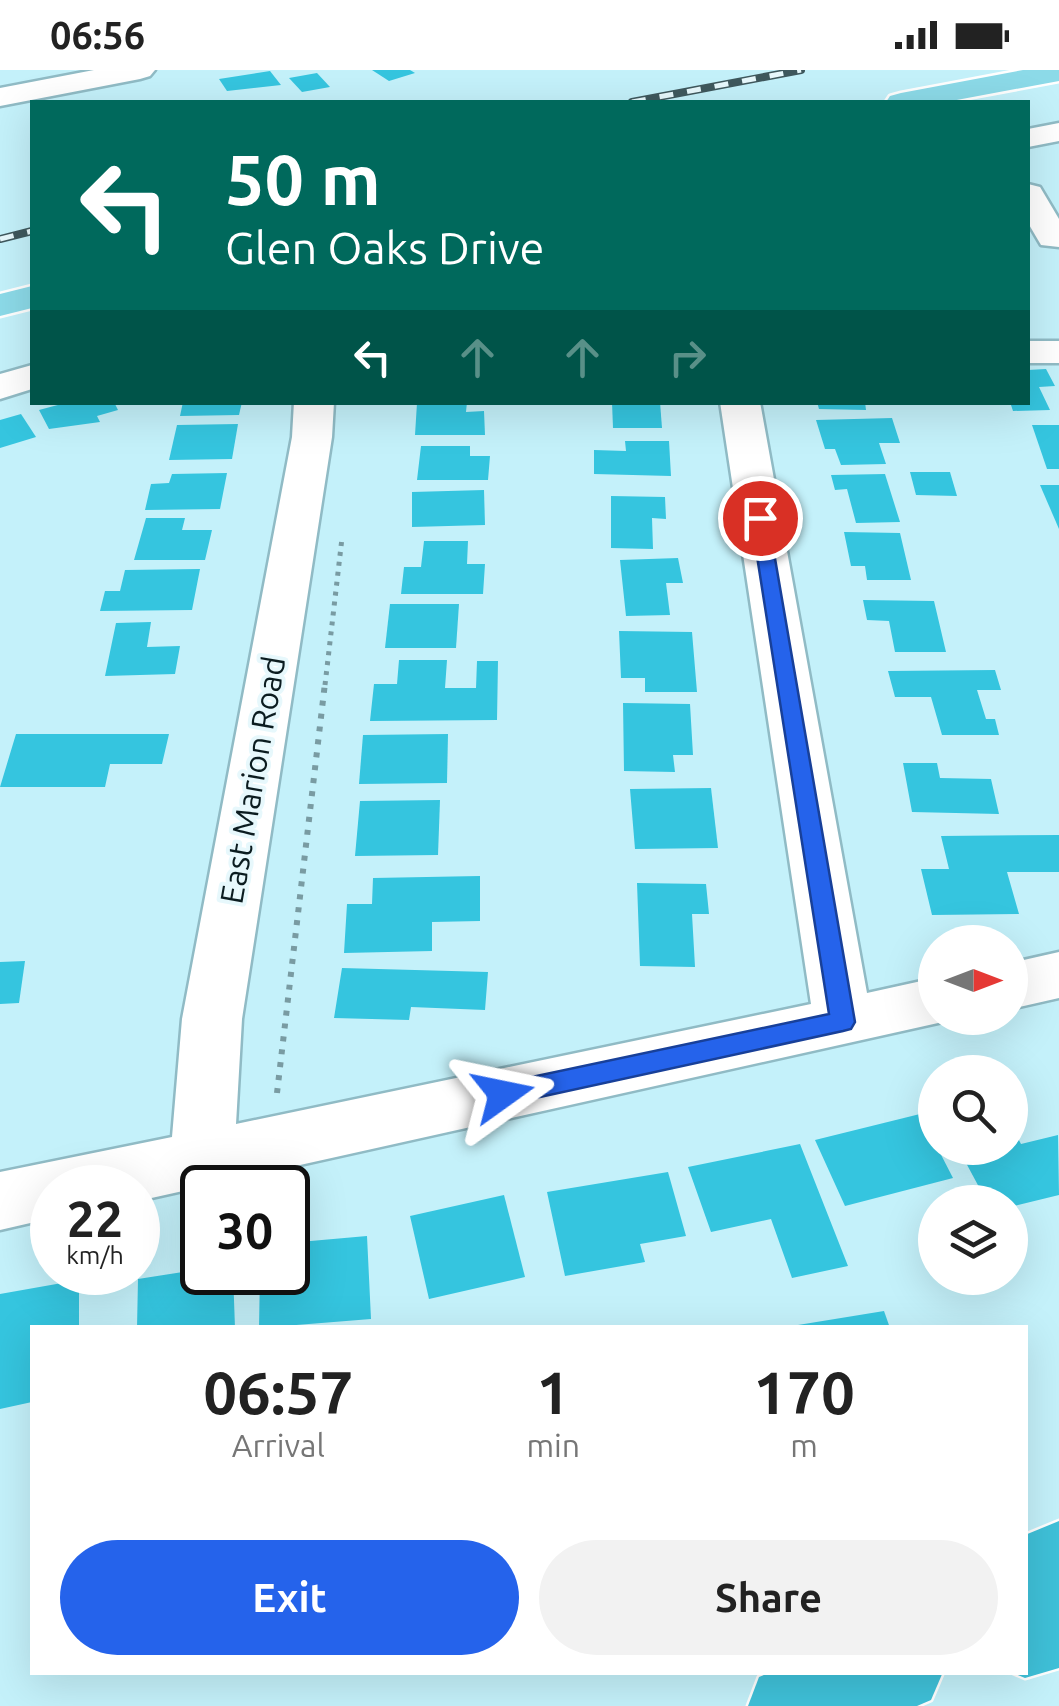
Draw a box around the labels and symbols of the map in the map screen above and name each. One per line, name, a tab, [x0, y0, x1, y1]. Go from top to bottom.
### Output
pin	[718, 476, 803, 561]
street label: East Marion Road	[213, 653, 291, 906]
north arrow	[918, 925, 1028, 1035]
position arrow	[451, 1042, 555, 1146]
speed limit sign: 30	[180, 1165, 310, 1295]

